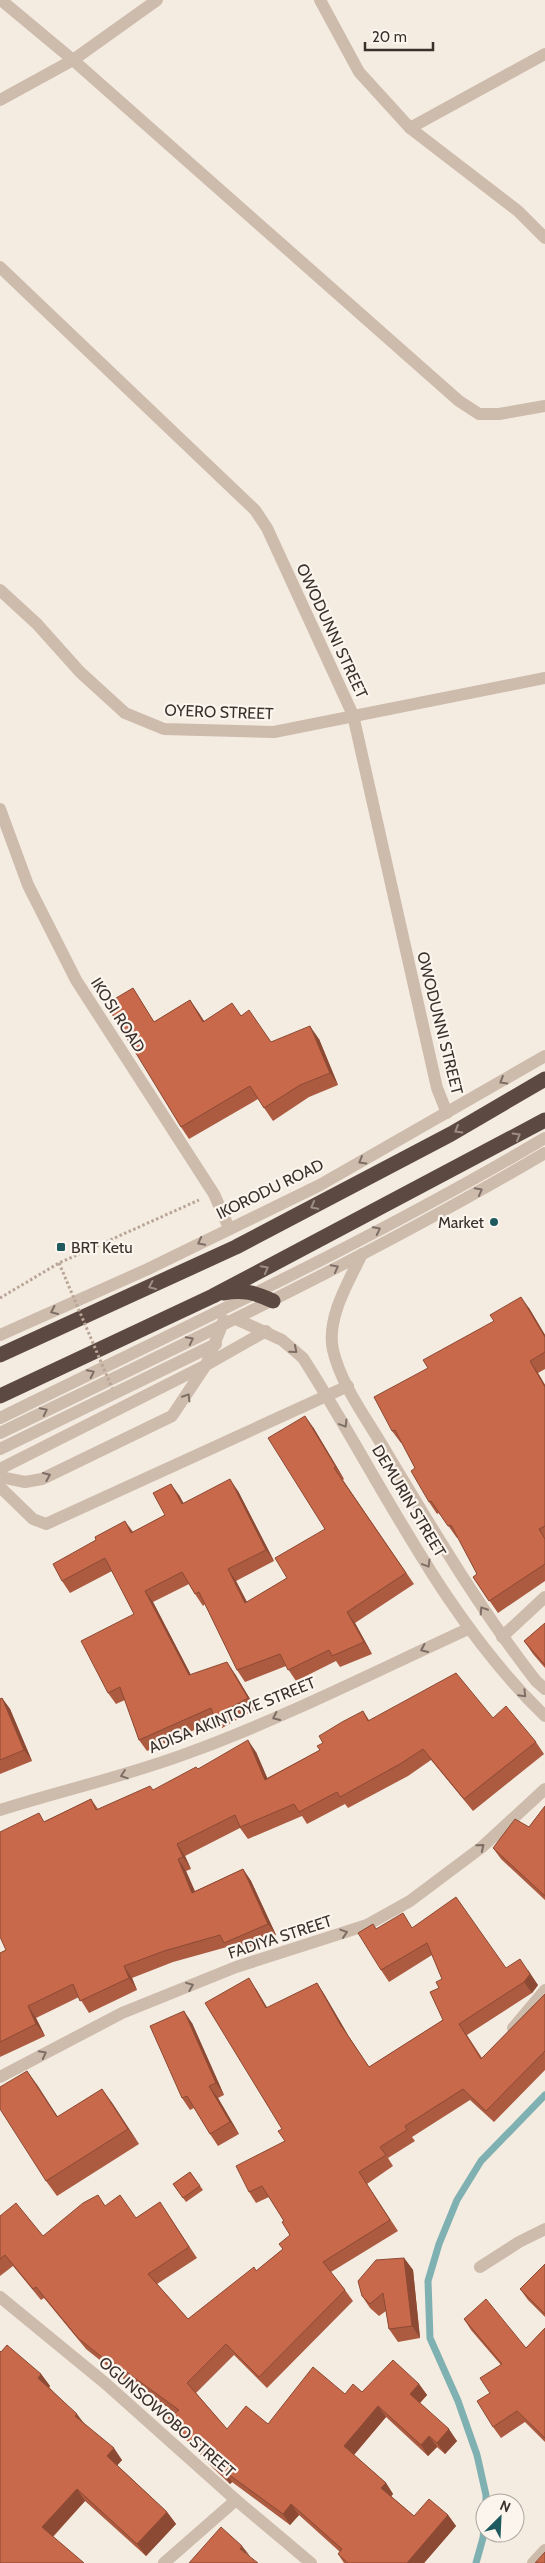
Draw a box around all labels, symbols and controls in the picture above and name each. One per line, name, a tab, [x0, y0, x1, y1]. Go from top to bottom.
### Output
scale bar	[365, 20, 432, 52]
text: 20 m	[372, 28, 407, 46]
street label: OWODUNNI STREET	[292, 560, 372, 702]
street label: OYERO STREET	[164, 701, 274, 723]
street label: OWODUNNI STREET	[413, 950, 467, 1097]
street label: IKOSI ROAD	[87, 974, 149, 1056]
one-way arrow	[500, 1074, 509, 1084]
one-way arrow	[454, 1124, 463, 1134]
one-way arrow	[511, 1133, 520, 1143]
street label: IKORODU ROAD	[213, 1155, 327, 1223]
one-way arrow	[358, 1155, 367, 1165]
one-way arrow	[473, 1187, 482, 1197]
one-way arrow	[310, 1200, 319, 1210]
place label: Market	[438, 1213, 485, 1232]
marker: Market	[488, 1216, 500, 1228]
one-way arrow	[372, 1226, 381, 1236]
one-way arrow	[198, 1236, 207, 1246]
place label: BRT Ketu	[71, 1238, 133, 1257]
marker: BRT Ketu	[55, 1241, 67, 1253]
one-way arrow	[330, 1264, 339, 1274]
one-way arrow	[259, 1265, 268, 1275]
one-way arrow	[149, 1279, 158, 1289]
one-way arrow	[50, 1304, 59, 1315]
one-way arrow	[185, 1336, 194, 1346]
one-way arrow	[288, 1344, 297, 1352]
one-way arrow	[86, 1369, 95, 1379]
one-way arrow	[180, 1393, 190, 1402]
one-way arrow	[39, 1407, 48, 1418]
one-way arrow	[338, 1418, 348, 1427]
street label: DEMURIN STREET	[368, 1442, 450, 1561]
one-way arrow	[42, 1471, 51, 1482]
one-way arrow	[421, 1558, 431, 1567]
one-way arrow	[479, 1606, 489, 1615]
one-way arrow	[420, 1643, 429, 1654]
street label: ADISA AKINTOYE STREET	[146, 1673, 319, 1757]
one-way arrow	[517, 1688, 526, 1697]
one-way arrow	[272, 1711, 281, 1721]
one-way arrow	[121, 1769, 129, 1779]
one-way arrow	[475, 1845, 484, 1853]
street label: FADIYA STREET	[226, 1911, 335, 1963]
one-way arrow	[339, 1928, 348, 1938]
one-way arrow	[185, 1981, 194, 1992]
one-way arrow	[38, 2050, 47, 2060]
street label: OGUNSOWOBO STREET	[95, 2353, 239, 2482]
north arrow	[475, 2493, 525, 2543]
text: N	[497, 2496, 513, 2516]

